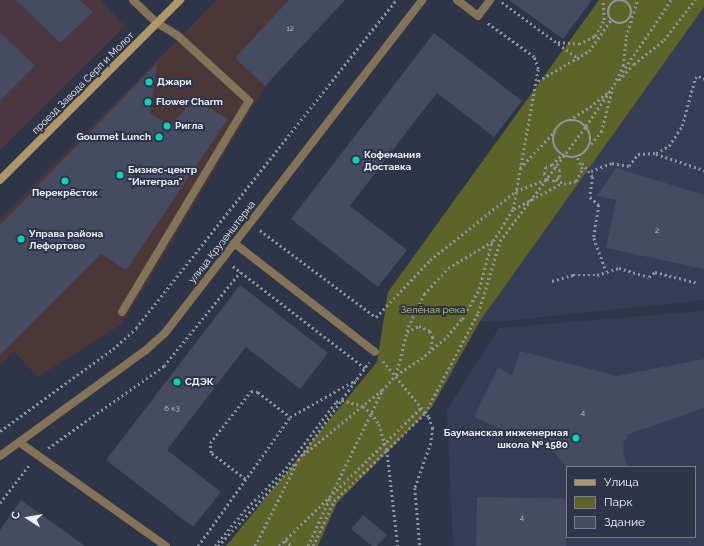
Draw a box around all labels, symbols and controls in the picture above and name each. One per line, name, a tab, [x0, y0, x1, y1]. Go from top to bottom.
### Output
house number: 12	[286, 24, 294, 34]
street label: проезд Завода Серп и Молот	[30, 30, 136, 136]
place label: Джари	[157, 76, 192, 88]
marker: Джари	[144, 77, 154, 87]
place label: Flower Charm	[156, 96, 223, 108]
marker: Flower Charm	[143, 97, 153, 107]
place label: Ригла	[175, 120, 203, 132]
marker: Ригла	[162, 121, 172, 131]
place label: Gourmet Lunch	[76, 131, 151, 143]
marker: Gourmet Lunch	[154, 132, 164, 142]
place label: Кофемания Доставка	[364, 148, 421, 172]
marker: Кофемания Доставка	[351, 155, 361, 165]
place label: Бизнес-центр "Интеграл"	[128, 163, 197, 186]
marker: Бизнес-центр "Интеграл"	[115, 170, 125, 180]
marker: Перекрёсток	[60, 176, 70, 186]
place label: Перекрёсток	[32, 187, 98, 199]
street label: улица Крузенштерна	[186, 199, 258, 285]
house number: 2	[655, 226, 659, 236]
place label: Управа района Лефортово	[29, 227, 103, 250]
marker: Управа района Лефортово	[16, 234, 26, 244]
park label: Зелёная река	[401, 304, 465, 316]
place label: СДЭК	[185, 376, 214, 388]
marker: СДЭК	[172, 377, 182, 387]
house number: 6 к3	[164, 404, 180, 414]
house number: 4	[581, 408, 585, 418]
place label: Бауманская инженерная школа № 1580	[444, 426, 568, 450]
marker: Бауманская инженерная школа № 1580	[571, 433, 581, 443]
legend	[566, 466, 696, 538]
text: Улица	[604, 475, 639, 489]
text: Парк	[604, 495, 633, 509]
north arrow	[8, 498, 48, 538]
text: С	[9, 510, 23, 520]
house number: 4	[520, 513, 524, 523]
text: Здание	[604, 515, 645, 529]

